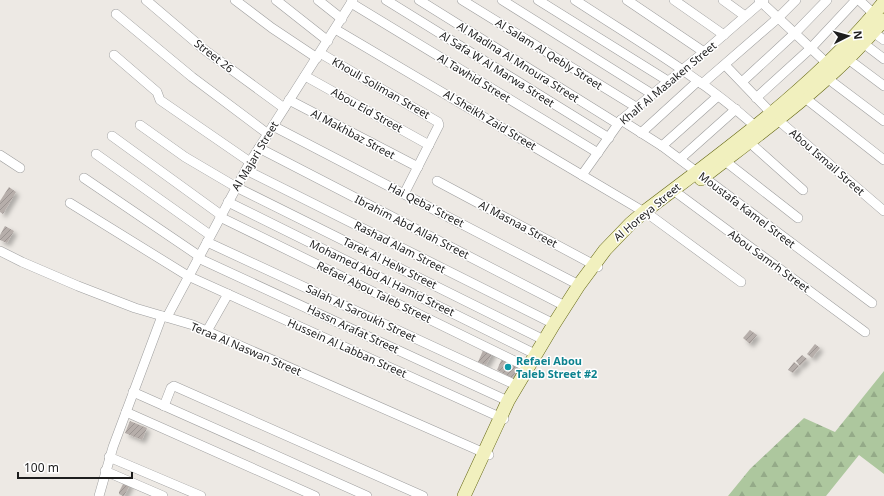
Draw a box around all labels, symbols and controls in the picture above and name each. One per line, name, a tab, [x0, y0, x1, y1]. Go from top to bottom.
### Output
street label: Al Salam Al Qebly Street	[493, 15, 606, 93]
north arrow	[828, 16, 868, 56]
street label: Al Madina Al Mnoura Street	[454, 18, 582, 105]
street label: Al Safa W Al Marwa Street	[437, 27, 558, 110]
text: N	[851, 30, 866, 40]
street label: Street 26	[192, 35, 237, 76]
street label: Khalf Al Masaken Street	[616, 38, 719, 128]
street label: Al Tawhid Street	[435, 50, 514, 105]
street label: Khouli Soliman Street	[330, 53, 433, 122]
street label: Abou Eid Street	[329, 84, 406, 135]
street label: Al Sheikh Zaid Street	[441, 86, 539, 153]
street label: Al Makhbaz Street	[309, 105, 398, 162]
street label: Al Majari Street	[228, 118, 281, 193]
street label: Abou Ismail Street	[787, 125, 868, 198]
street label: Moustafa Kamel Street	[696, 168, 799, 251]
street label: Hai Qeba' Street	[386, 179, 467, 230]
street label: Al Horeya Street	[610, 179, 683, 244]
street label: Ibrahim Abd Allah Street	[352, 191, 472, 262]
street label: Al Masnaa Street	[476, 197, 560, 251]
street label: Rashad Alam Street	[352, 217, 449, 276]
street label: Abou Samrh Street	[725, 226, 813, 295]
street label: Tarek Al Helw Street	[341, 233, 440, 292]
street label: Mohamed Abd Al Hamid Street	[307, 236, 457, 319]
street label: Refaei Abou Taleb Street	[314, 257, 434, 326]
street label: Salah Al Saroukh Street	[304, 280, 419, 345]
street label: Hassn Arafat Street	[305, 301, 402, 356]
street label: Hussein Al Labban Street	[285, 314, 409, 381]
street label: Teraa Al Naswan Street	[189, 318, 304, 379]
place label: Refaei Abou Taleb Street #2	[516, 353, 597, 381]
marker: Refaei Abou Taleb Street #2	[503, 362, 513, 372]
scale bar	[18, 454, 132, 480]
text: 100 m	[24, 459, 59, 476]

